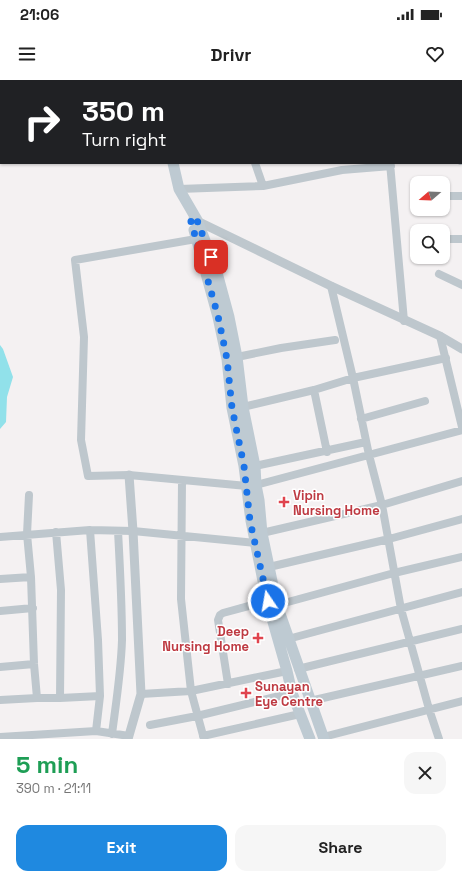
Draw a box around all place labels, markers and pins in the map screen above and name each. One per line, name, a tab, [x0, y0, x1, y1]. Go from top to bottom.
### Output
pin	[194, 240, 228, 274]
place label: Vipin Nursing Home	[293, 487, 380, 519]
marker: Vipin Nursing Home	[278, 496, 290, 508]
place label: Deep Nursing Home	[162, 623, 249, 655]
marker: Deep Nursing Home	[252, 632, 264, 644]
place label: Sunayan Eye Centre	[255, 678, 323, 710]
marker: Sunayan Eye Centre	[240, 687, 252, 699]

